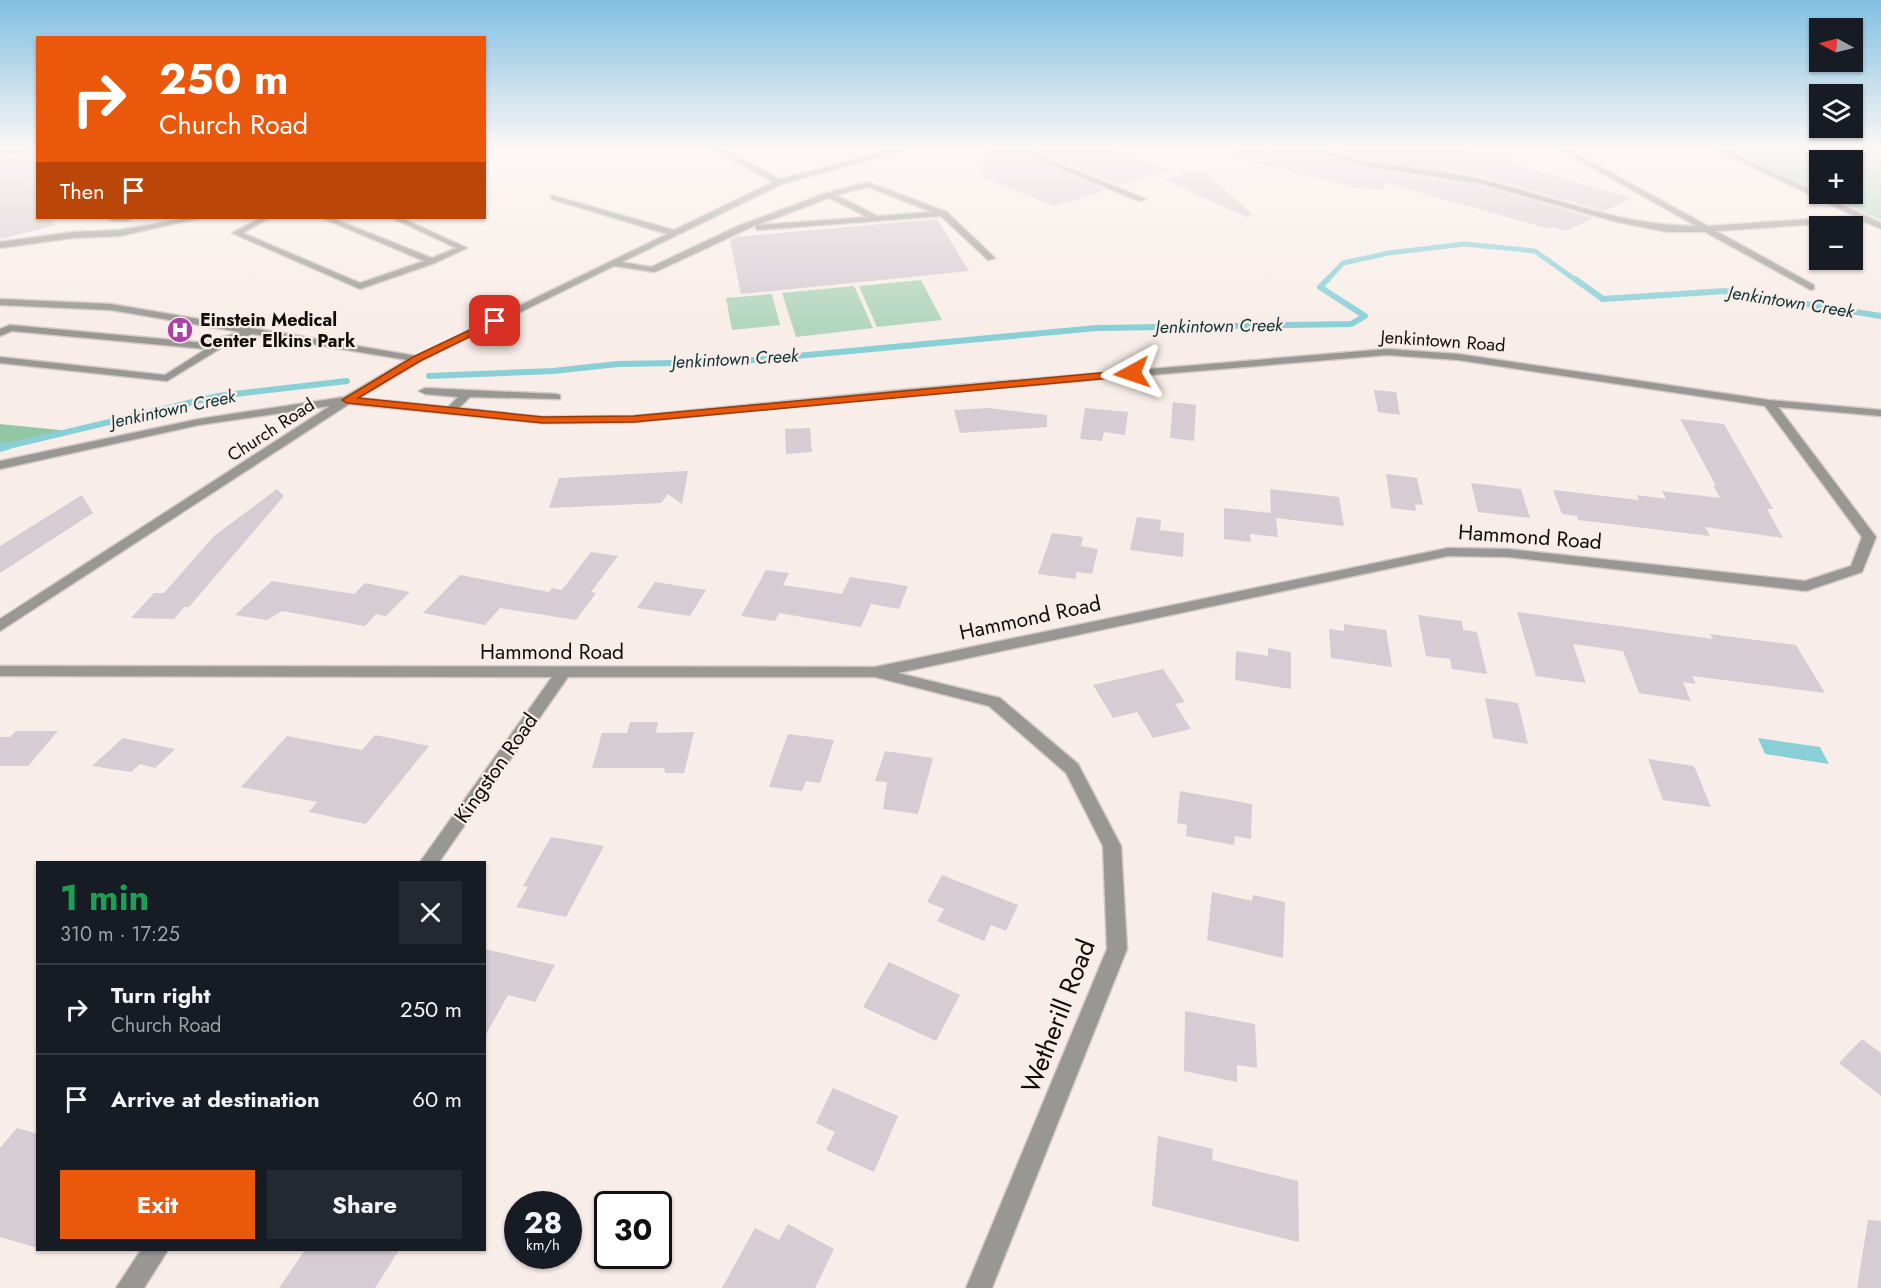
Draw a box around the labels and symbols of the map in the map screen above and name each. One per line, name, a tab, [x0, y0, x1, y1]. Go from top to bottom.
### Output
north arrow	[1809, 18, 1863, 72]
water label: Jenkintown Creek	[1723, 279, 1857, 325]
pin	[469, 295, 520, 346]
place label: Einstein Medical Center Elkins Park	[200, 307, 356, 354]
water label: Jenkintown Creek	[1152, 312, 1284, 340]
hospital icon: Einstein Medical Center Elkins Park	[165, 315, 195, 345]
street label: Jenkintown Road	[1378, 324, 1506, 358]
position arrow	[1100, 341, 1164, 405]
water label: Jenkintown Creek	[668, 343, 800, 375]
water label: Jenkintown Creek	[105, 383, 239, 436]
street label: Church Road	[222, 392, 320, 468]
street label: Hammond Road	[1457, 517, 1603, 557]
street label: Hammond Road	[956, 588, 1104, 648]
street label: Hammond Road	[480, 637, 624, 667]
street label: Kingston Road	[447, 707, 545, 829]
street label: Wetherill Road	[1011, 934, 1105, 1098]
speed limit sign: 30	[594, 1191, 672, 1269]

